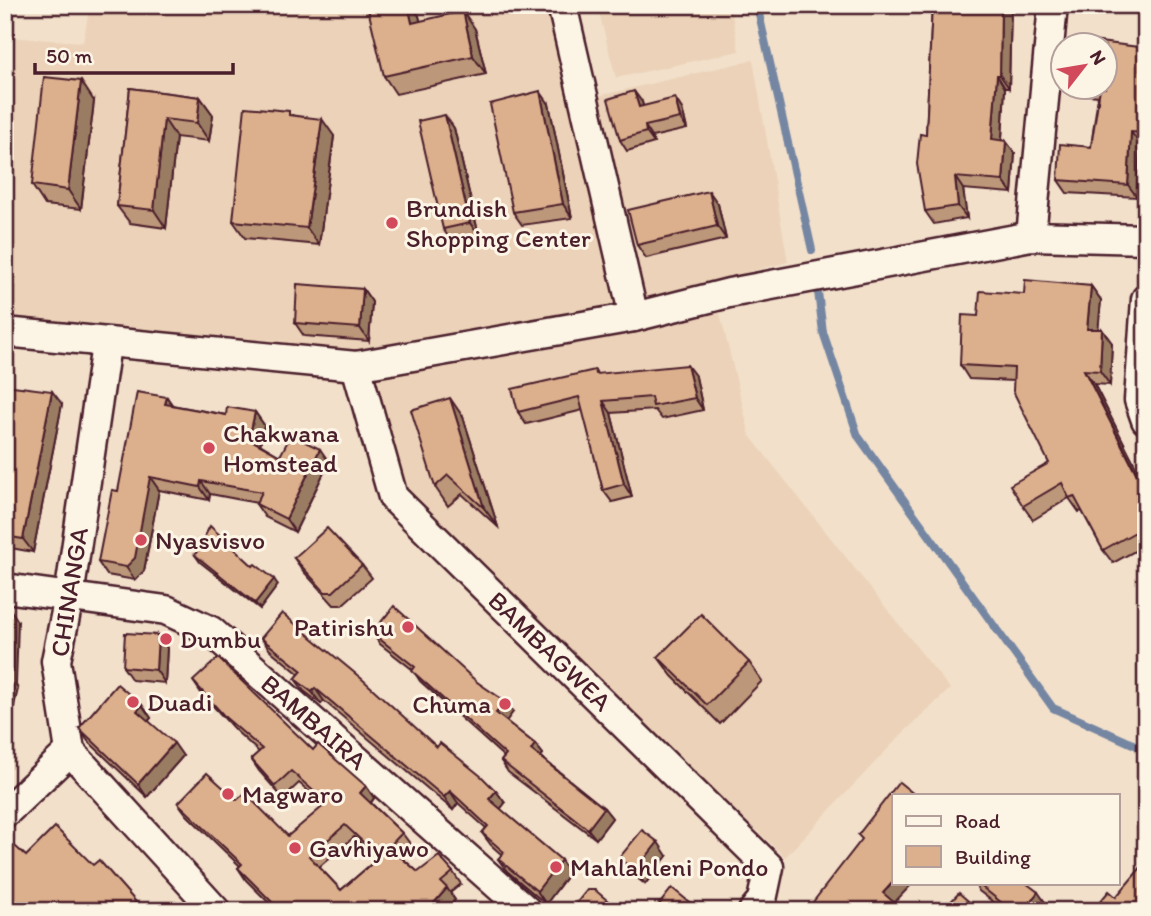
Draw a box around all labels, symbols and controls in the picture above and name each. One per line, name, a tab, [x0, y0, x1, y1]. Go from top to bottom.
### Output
scale bar	[35, 32, 233, 76]
north arrow	[1050, 32, 1120, 102]
text: 50 m	[46, 43, 93, 68]
text: N	[1085, 46, 1111, 69]
place label: Brundish Shopping Center	[406, 192, 591, 254]
marker: Brundish Shopping Center	[384, 215, 400, 231]
place label: Chakwana Homstead	[223, 417, 340, 479]
marker: Chakwana Homstead	[201, 440, 217, 456]
place label: Nyasvisvo	[155, 524, 265, 556]
street label: CHINANGA	[43, 525, 95, 659]
marker: Nyasvisvo	[133, 532, 149, 548]
street label: BAMBAGWEA	[482, 584, 619, 718]
place label: Patirishu	[294, 611, 394, 643]
marker: Patirishu	[400, 619, 416, 635]
place label: Dumbu	[180, 623, 261, 655]
marker: Dumbu	[158, 631, 174, 647]
street label: BAMBAIRA	[254, 667, 374, 777]
place label: Duadi	[147, 686, 212, 718]
place label: Chuma	[412, 688, 491, 720]
marker: Duadi	[125, 694, 141, 710]
marker: Chuma	[497, 696, 513, 712]
place label: Magwaro	[242, 778, 343, 810]
marker: Magwaro	[220, 786, 236, 802]
legend	[892, 794, 1120, 884]
text: Road	[955, 808, 1001, 833]
place label: Gavhiyawo	[309, 832, 429, 864]
marker: Gavhiyawo	[287, 840, 303, 856]
text: Building	[955, 844, 1031, 869]
place label: Mahlahleni Pondo	[570, 851, 769, 883]
marker: Mahlahleni Pondo	[548, 859, 564, 875]

